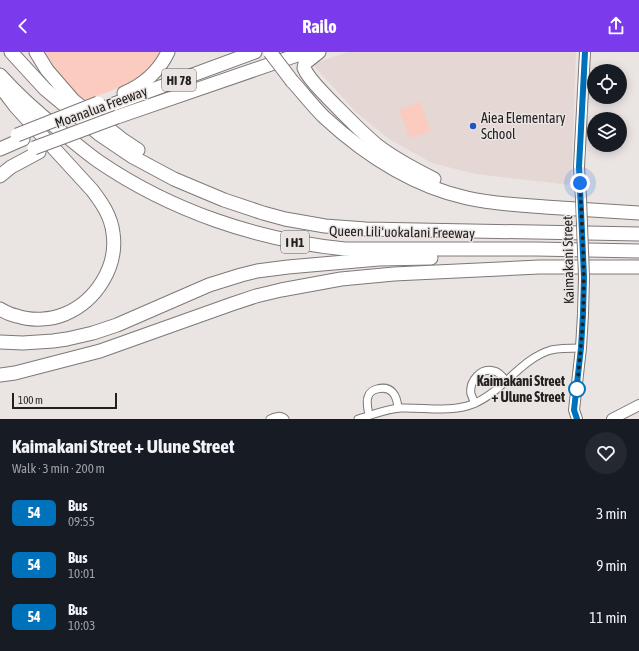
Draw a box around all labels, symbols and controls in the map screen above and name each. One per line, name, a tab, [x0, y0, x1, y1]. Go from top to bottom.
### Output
icon: back	[12, 15, 34, 37]
icon: share	[605, 15, 627, 37]
text: Railo	[302, 16, 337, 37]
map controls	[587, 64, 627, 152]
button: locate	[587, 64, 627, 104]
road number: HI 78	[162, 69, 196, 91]
street label: Moanalua Freeway	[53, 83, 150, 131]
place label: Aiea Elementary School	[481, 110, 566, 142]
button: layers	[587, 112, 627, 152]
marker: Aiea Elementary School	[468, 121, 478, 131]
your location	[570, 173, 590, 193]
street label: Kaimakani Street	[559, 216, 577, 304]
street label: Queen Liliʻuokalani Freeway	[329, 223, 475, 241]
road number: I H1	[281, 231, 309, 253]
place label: Kaimakani Street + Ulune Street	[477, 373, 565, 405]
marker: Kaimakani Street + Ulune Street	[568, 380, 586, 398]
scale bar	[12, 391, 117, 410]
text: 100 m	[18, 394, 43, 406]
button: heart	[585, 432, 627, 474]
text: Kaimakani Street + Ulune Street	[12, 435, 234, 457]
text: Walk · 3 min · 200 m	[12, 461, 105, 476]
text: Bus	[68, 497, 88, 514]
text: 54	[27, 505, 41, 521]
text: 3 min	[596, 505, 627, 522]
text: 09:55	[68, 514, 95, 529]
text: Bus	[68, 549, 88, 566]
text: 54	[27, 557, 41, 573]
text: 9 min	[596, 557, 627, 574]
text: 10:01	[68, 566, 95, 581]
text: Bus	[68, 601, 88, 618]
text: 54	[27, 609, 41, 625]
text: 11 min	[589, 609, 627, 626]
text: 10:03	[68, 618, 95, 633]

